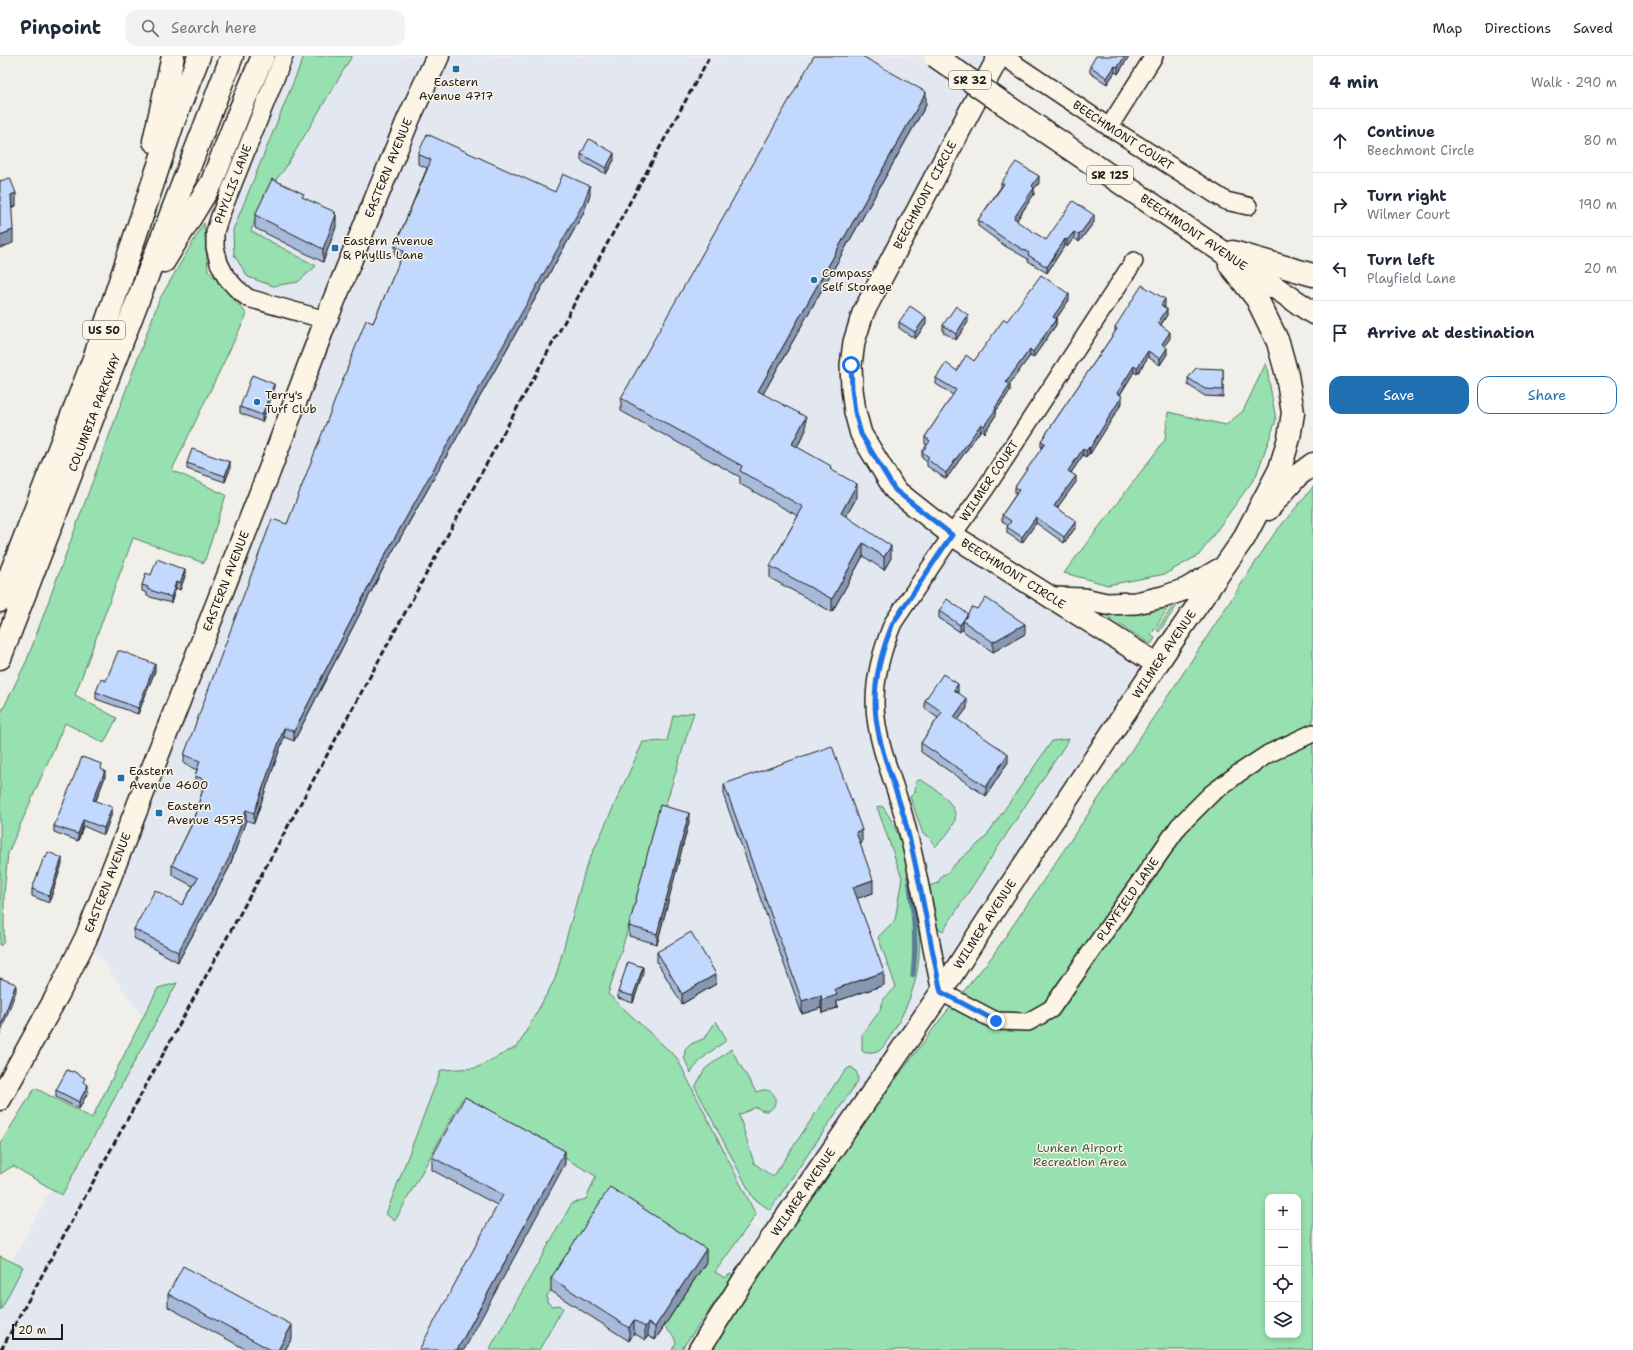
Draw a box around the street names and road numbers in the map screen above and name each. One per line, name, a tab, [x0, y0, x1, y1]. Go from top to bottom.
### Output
road number: SR 32	[949, 71, 991, 89]
street label: BEECHMONT COURT	[1070, 97, 1177, 174]
street label: EASTERN AVENUE	[361, 115, 416, 220]
street label: BEECHMONT CIRCLE	[890, 138, 960, 252]
street label: PHYLLIS LANE	[210, 142, 256, 226]
road number: SR 125	[1087, 166, 1133, 184]
street label: BEECHMONT AVENUE	[1137, 190, 1250, 274]
road number: US 50	[83, 321, 125, 339]
street label: COLUMBIA PARKWAY	[65, 351, 125, 474]
street label: WILMER COURT	[956, 437, 1022, 525]
street label: EASTERN AVENUE	[199, 528, 253, 634]
street label: BEECHMONT CIRCLE	[958, 535, 1069, 613]
street label: WILMER AVENUE	[1129, 607, 1200, 702]
street label: EASTERN AVENUE	[81, 830, 135, 935]
street label: PLAYFIELD LANE	[1093, 854, 1163, 944]
street label: WILMER AVENUE	[950, 876, 1020, 972]
street label: WILMER AVENUE	[767, 1145, 839, 1240]

